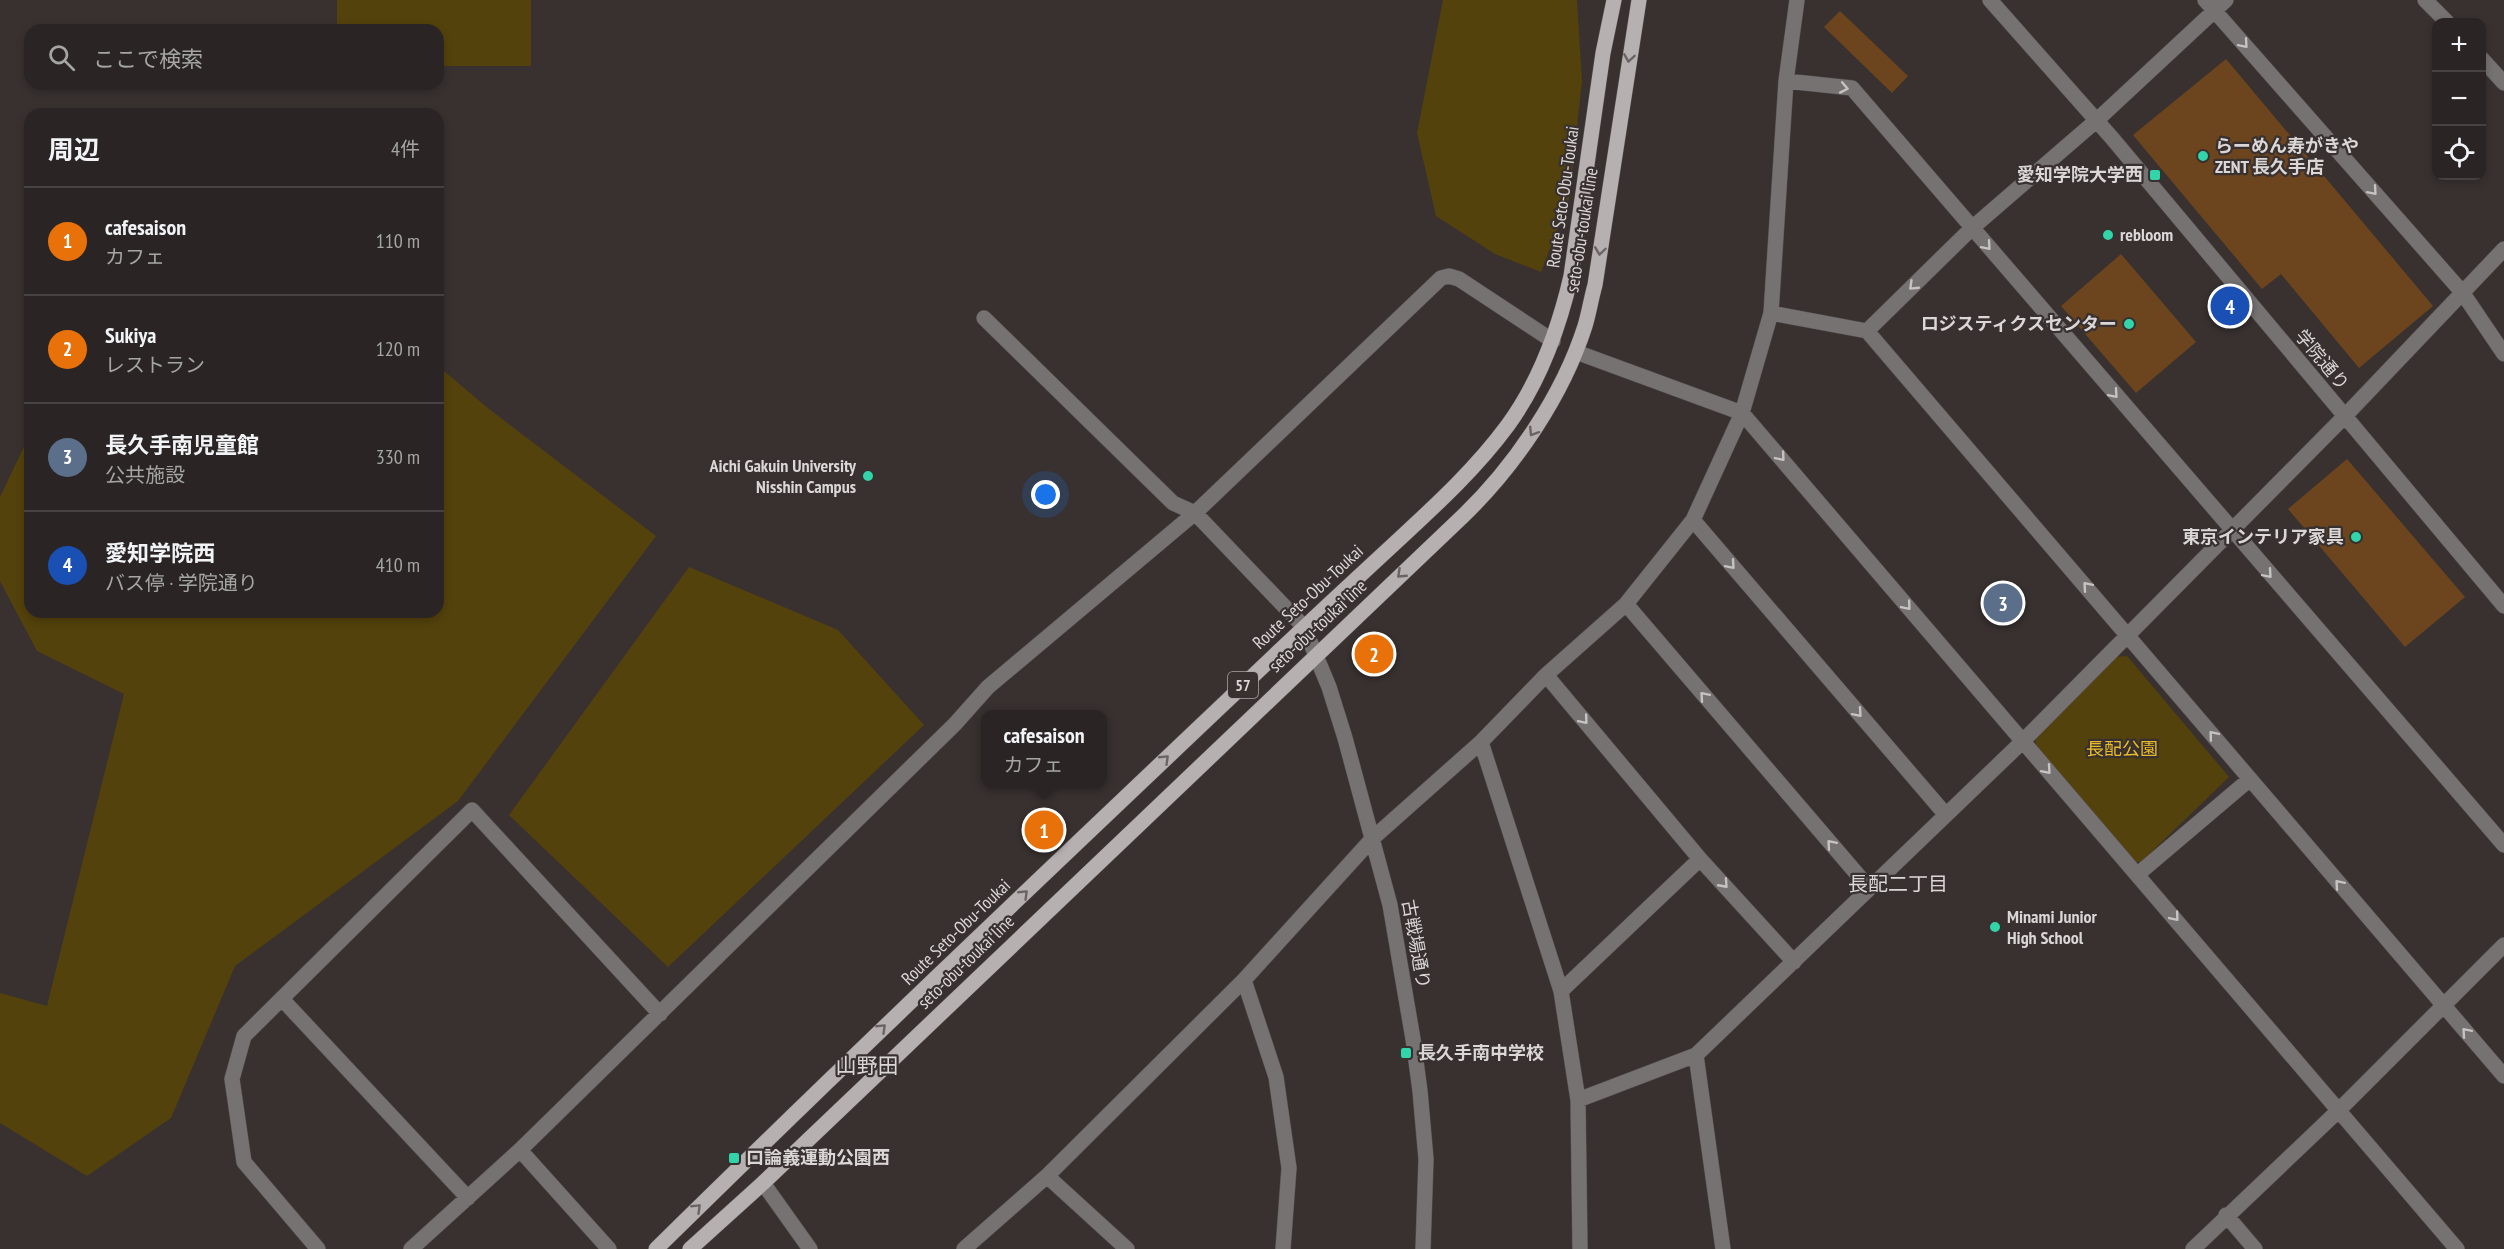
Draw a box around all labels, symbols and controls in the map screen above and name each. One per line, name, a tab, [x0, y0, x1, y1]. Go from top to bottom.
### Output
map controls	[2432, 18, 2486, 180]
button: +	[2432, 18, 2486, 72]
search box	[24, 24, 444, 90]
one-way arrow	[2237, 37, 2248, 48]
icon: search	[45, 41, 78, 74]
text: ここで検索	[93, 45, 203, 73]
one-way arrow	[1624, 53, 1636, 62]
button: −	[2432, 72, 2486, 126]
one-way arrow	[1839, 81, 1849, 94]
street label: Route Seto-Obu-Toukai	[1541, 125, 1584, 269]
button: locate	[2432, 126, 2486, 180]
text: 周辺	[48, 133, 100, 166]
place label: らーめん寿がきや ZENT 長久手店	[2215, 134, 2359, 178]
text: 4件	[391, 136, 420, 162]
marker: らーめん寿がきや ZENT 長久手店	[2196, 149, 2210, 163]
place label: 愛知学院大学西	[2017, 163, 2143, 186]
street label: seto-obu-toukai line	[1560, 166, 1603, 294]
marker: 愛知学院大学西	[2148, 168, 2162, 182]
one-way arrow	[2366, 184, 2377, 194]
text: cafesaison	[105, 213, 186, 241]
place label: rebloom	[2120, 223, 2173, 246]
text: 1	[63, 228, 72, 254]
text: 110 m	[376, 228, 420, 254]
marker: rebloom	[2101, 228, 2115, 242]
one-way arrow	[1980, 239, 1991, 250]
text: カフェ	[105, 244, 165, 270]
one-way arrow	[1594, 246, 1606, 255]
one-way arrow	[1909, 278, 1920, 289]
pin: 4	[2210, 284, 2250, 328]
place label: ロジスティクスセンター	[1921, 312, 2117, 335]
marker: ロジスティクスセンター	[2122, 317, 2136, 331]
text: Sukiya	[105, 321, 156, 349]
street label: 学院通り	[2290, 325, 2354, 395]
text: 2	[63, 336, 72, 362]
text: 120 m	[376, 336, 420, 362]
text: レストラン	[105, 352, 205, 378]
one-way arrow	[2107, 387, 2118, 398]
one-way arrow	[1529, 425, 1540, 436]
text: 長久手南児童館	[105, 431, 259, 459]
text: 3	[63, 444, 72, 470]
text: 330 m	[376, 444, 420, 470]
one-way arrow	[1773, 450, 1784, 461]
place label: Aichi Gakuin University Nisshin Campus	[708, 454, 857, 498]
text: 公共施設	[105, 462, 185, 488]
marker: Aichi Gakuin University Nisshin Campus	[861, 469, 875, 483]
your location	[1031, 480, 1060, 509]
place label: 東京インテリア家具	[2182, 525, 2344, 548]
marker: 東京インテリア家具	[2349, 530, 2363, 544]
text: 愛知学院西	[105, 539, 215, 567]
street label: Route Seto-Obu-Toukai	[1248, 540, 1368, 654]
text: 4	[63, 552, 72, 578]
text: 410 m	[376, 552, 420, 578]
one-way arrow	[1724, 558, 1735, 569]
one-way arrow	[1398, 567, 1409, 578]
one-way arrow	[2261, 567, 2272, 578]
text: バス停 · 学院通り	[105, 570, 258, 596]
street label: seto-obu-toukai line	[1264, 574, 1371, 677]
pin: 3	[1984, 580, 2022, 626]
one-way arrow	[2083, 582, 2094, 593]
one-way arrow	[1900, 599, 1911, 610]
pin: 2	[1354, 632, 1394, 676]
road number: 57	[1228, 672, 1258, 698]
one-way arrow	[1701, 692, 1712, 703]
one-way arrow	[1851, 706, 1862, 717]
popup	[981, 710, 1107, 788]
one-way arrow	[1576, 713, 1587, 724]
text: cafesaison	[1003, 721, 1085, 749]
one-way arrow	[2209, 731, 2220, 742]
park label: 長配公園	[2086, 737, 2158, 760]
text: カフェ	[1003, 752, 1063, 778]
one-way arrow	[1157, 756, 1168, 767]
one-way arrow	[2040, 763, 2051, 774]
pin: 1	[1024, 808, 1064, 852]
one-way arrow	[1827, 840, 1838, 851]
district label: 長配二丁目	[1848, 871, 1948, 897]
street label: Route Seto-Obu-Toukai	[896, 874, 1015, 990]
one-way arrow	[1717, 878, 1728, 888]
one-way arrow	[2335, 880, 2346, 891]
one-way arrow	[1017, 890, 1027, 901]
street label: 古戦場通り	[1397, 898, 1436, 990]
place label: Minami Junior High School	[2007, 905, 2098, 949]
street label: seto-obu-toukai line	[912, 910, 1019, 1014]
one-way arrow	[2168, 910, 2179, 921]
marker: Minami Junior High School	[1988, 920, 2002, 934]
one-way arrow	[875, 1025, 886, 1036]
one-way arrow	[2462, 1028, 2473, 1039]
place label: 長久手南中学校	[1418, 1041, 1544, 1064]
marker: 長久手南中学校	[1399, 1046, 1413, 1060]
district label: 山野田	[836, 1052, 899, 1079]
place label: 口論義運動公園西	[746, 1146, 890, 1169]
marker: 口論義運動公園西	[727, 1151, 741, 1165]
one-way arrow	[691, 1204, 701, 1215]

